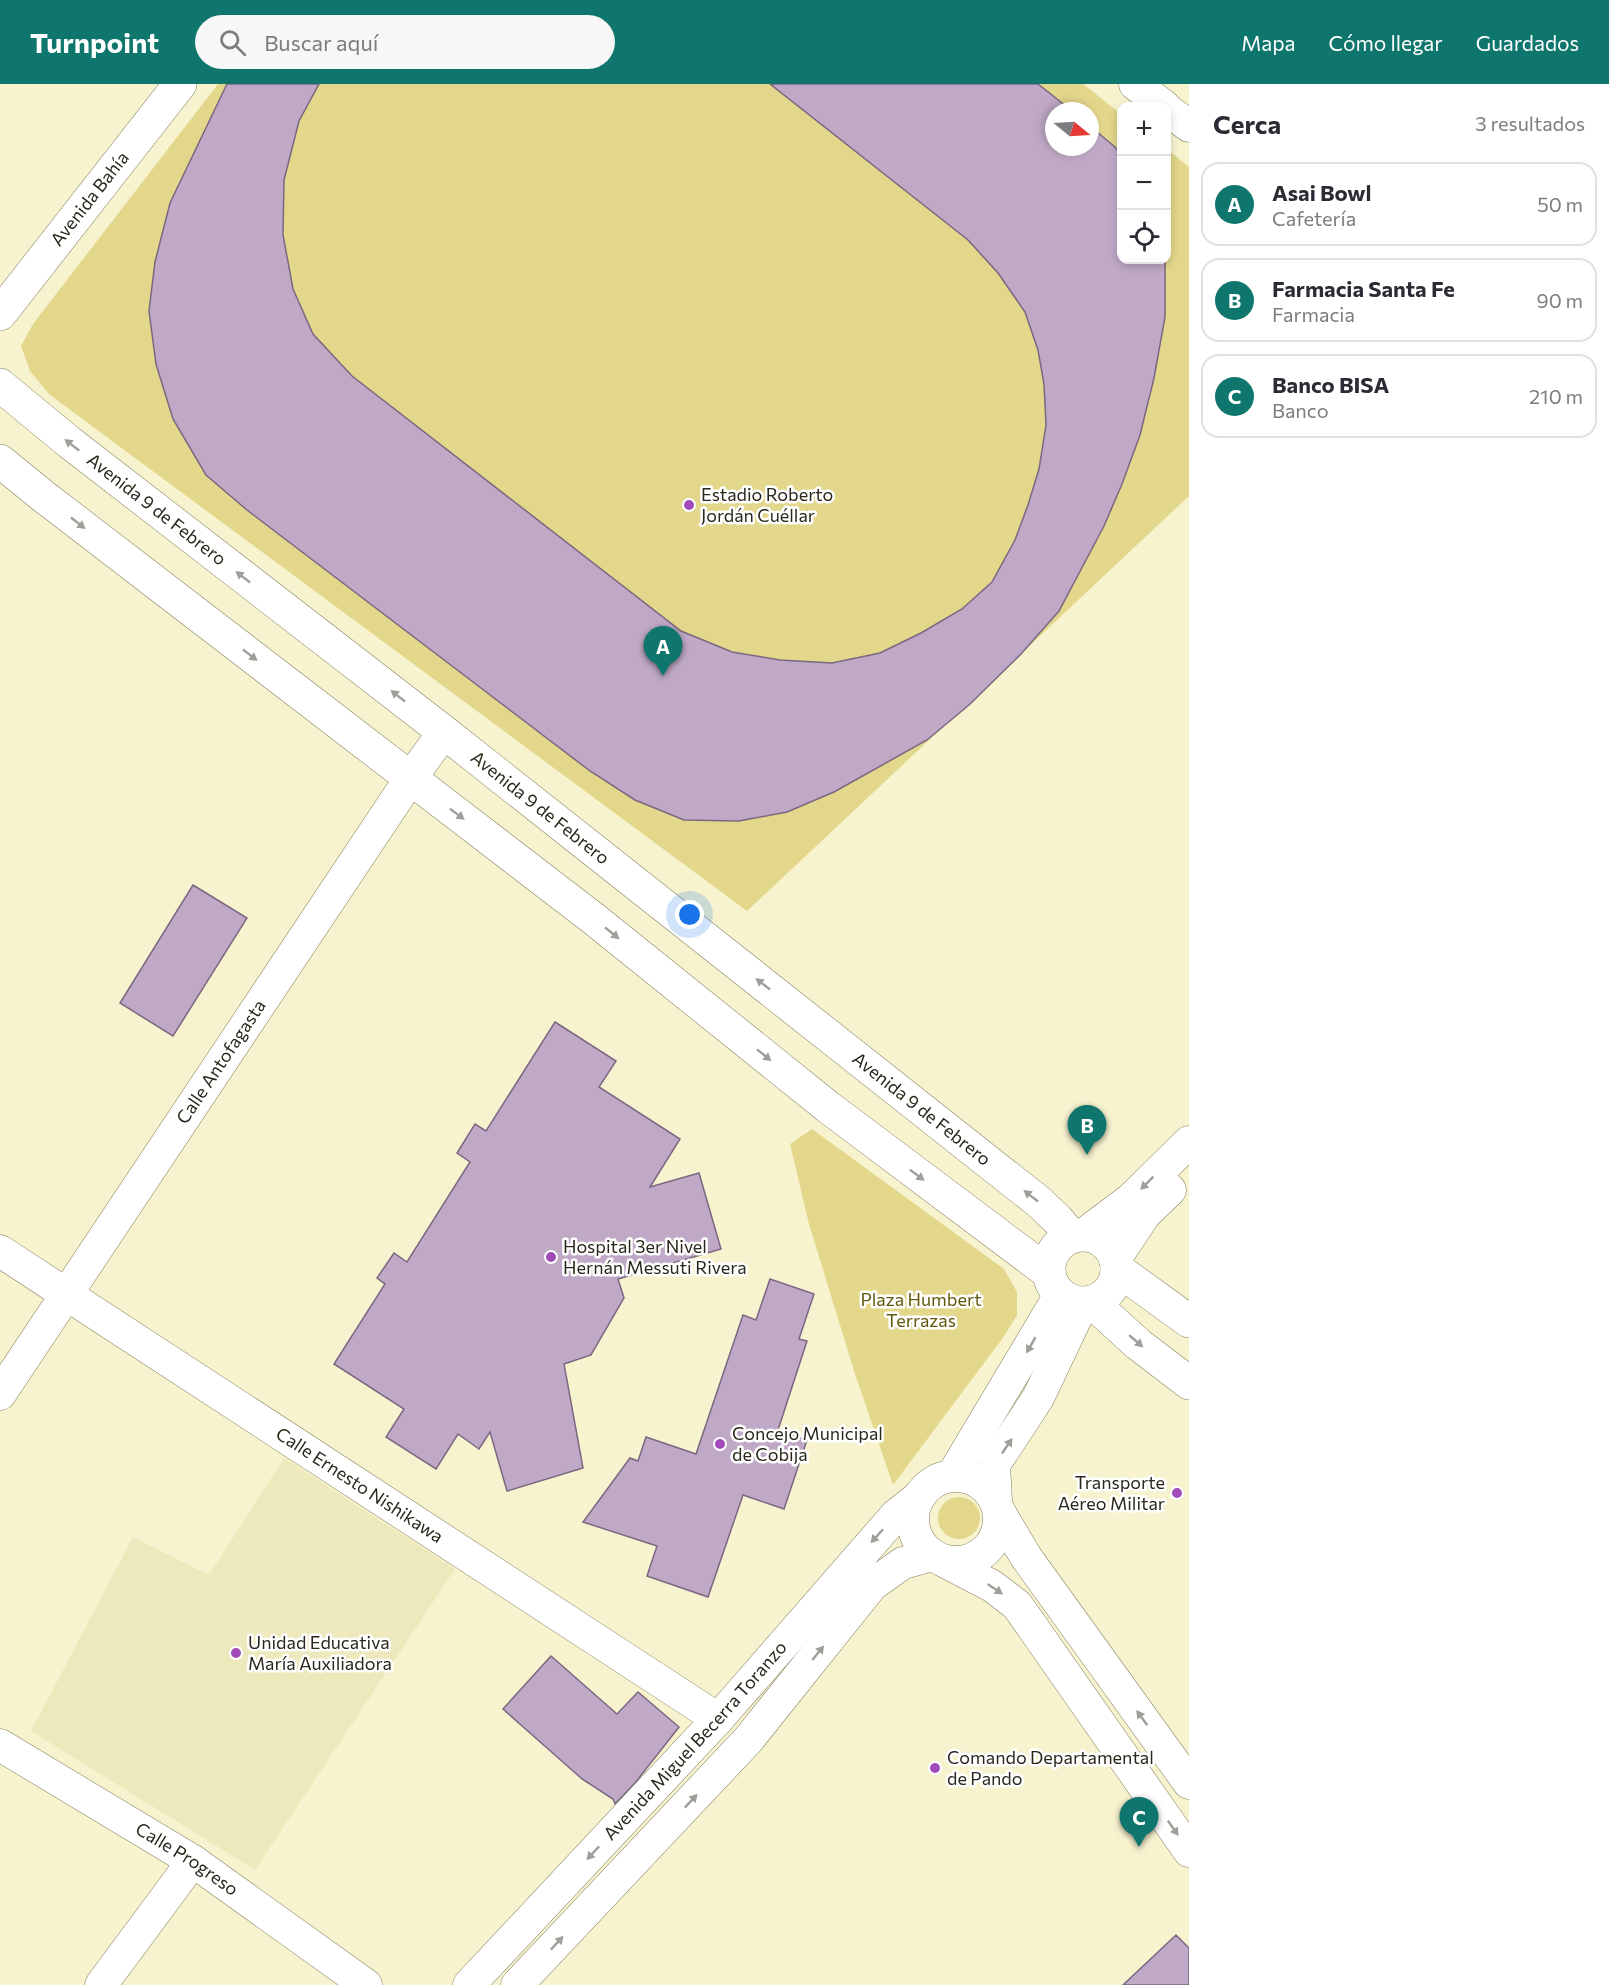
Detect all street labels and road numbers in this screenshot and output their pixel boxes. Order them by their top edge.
street label: Avenida Bahía [45,147,133,250]
street label: Avenida 9 de Febrero [83,448,231,570]
street label: Avenida 9 de Febrero [467,746,614,869]
street label: Calle Antofagasta [171,995,270,1128]
street label: Avenida 9 de Febrero [848,1047,996,1170]
street label: Calle Ernesto Nishikawa [272,1422,448,1547]
street label: Avenida Miguel Becerra Toranzo [598,1636,791,1844]
street label: Calle Progreso [132,1817,243,1900]

